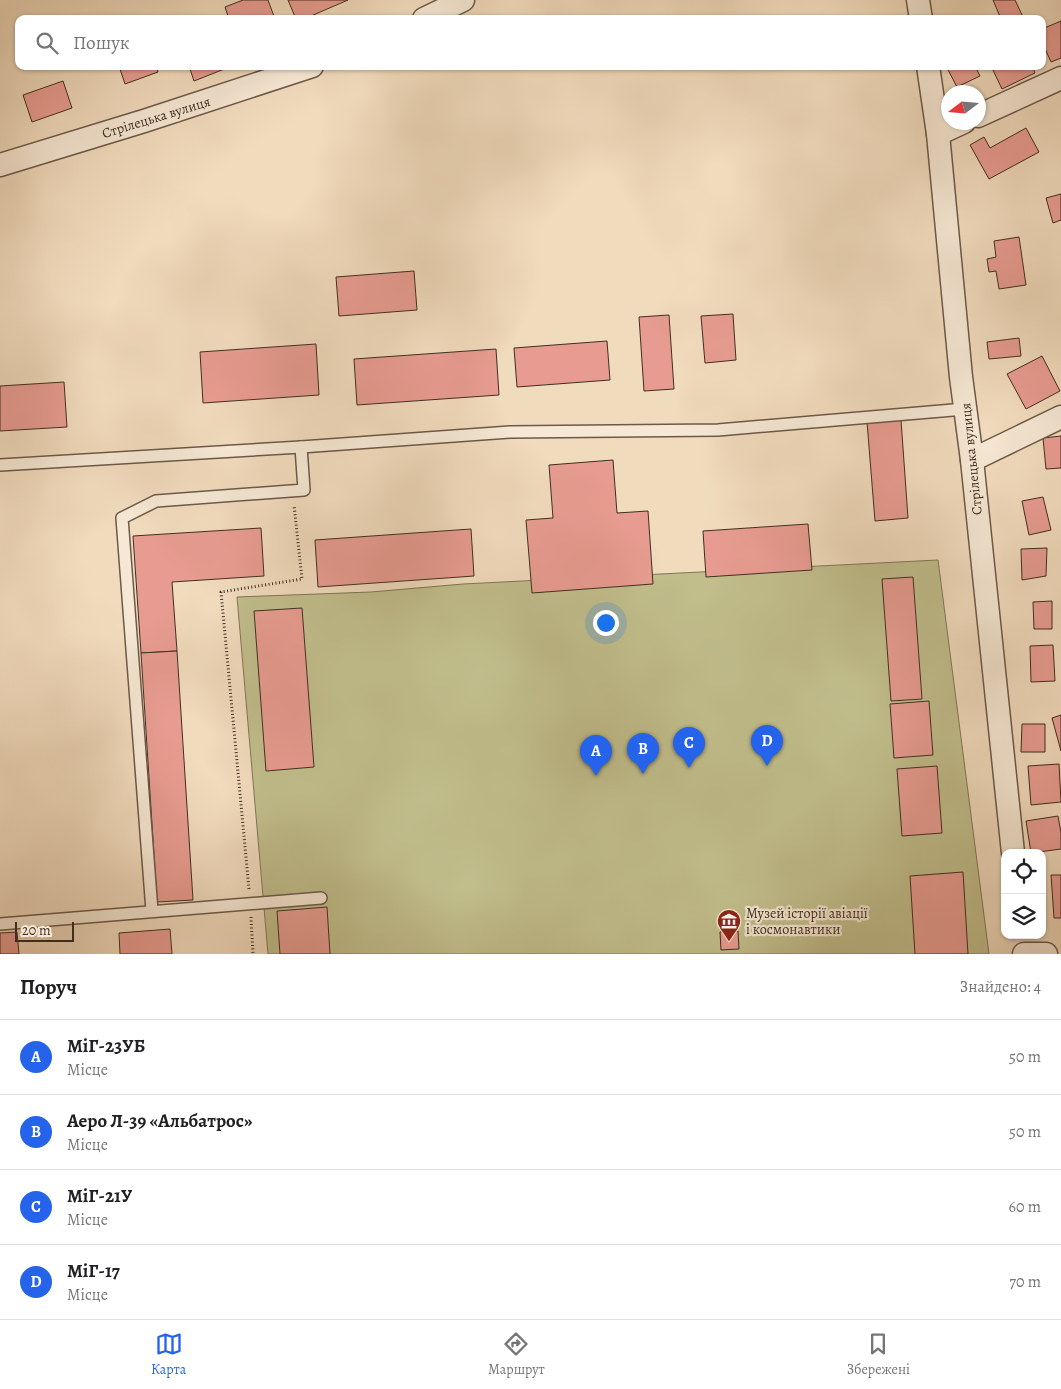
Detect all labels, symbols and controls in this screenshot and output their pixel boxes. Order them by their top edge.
search box [15,15,1046,70]
icon: search [33,29,61,57]
text: Пошук [73,30,130,56]
north arrow [941,85,986,130]
street label: Стрілецька вулиця [100,92,213,143]
street label: Стрілецька вулиця [956,402,987,516]
your location [593,610,619,636]
pin: D [751,725,783,766]
pin: C [673,727,705,768]
pin: B [627,733,659,774]
pin: A [580,735,612,776]
map controls [1001,849,1046,939]
button: locate [1001,849,1046,894]
button: layers [1001,894,1046,939]
place label: Музей історії авіації і космонавтики [746,904,868,939]
museum icon: Музей історії авіації і космонавтики [716,908,742,942]
scale bar [15,919,74,942]
text: 20 m [22,921,51,940]
text: Поруч [20,973,77,1001]
text: Знайдено: 4 [960,976,1041,998]
text: МіГ-23УБ [67,1033,145,1059]
text: A [31,1046,41,1068]
text: 50 m [1009,1046,1041,1068]
text: Місце [67,1059,108,1081]
text: Аеро Л-39 «Альбатрос» [67,1108,252,1134]
text: B [31,1121,41,1143]
text: 50 m [1009,1121,1041,1143]
text: Місце [67,1134,108,1156]
text: МіГ-21У [67,1183,132,1209]
text: C [31,1196,41,1218]
text: 60 m [1009,1196,1041,1218]
text: Місце [67,1209,108,1231]
text: МіГ-17 [67,1258,120,1284]
text: D [30,1271,42,1293]
text: 70 m [1009,1271,1041,1293]
text: Місце [67,1284,108,1306]
tab: Карта [151,1330,186,1379]
tab: Маршрут [488,1330,545,1379]
tab: Збережені [847,1330,910,1379]

